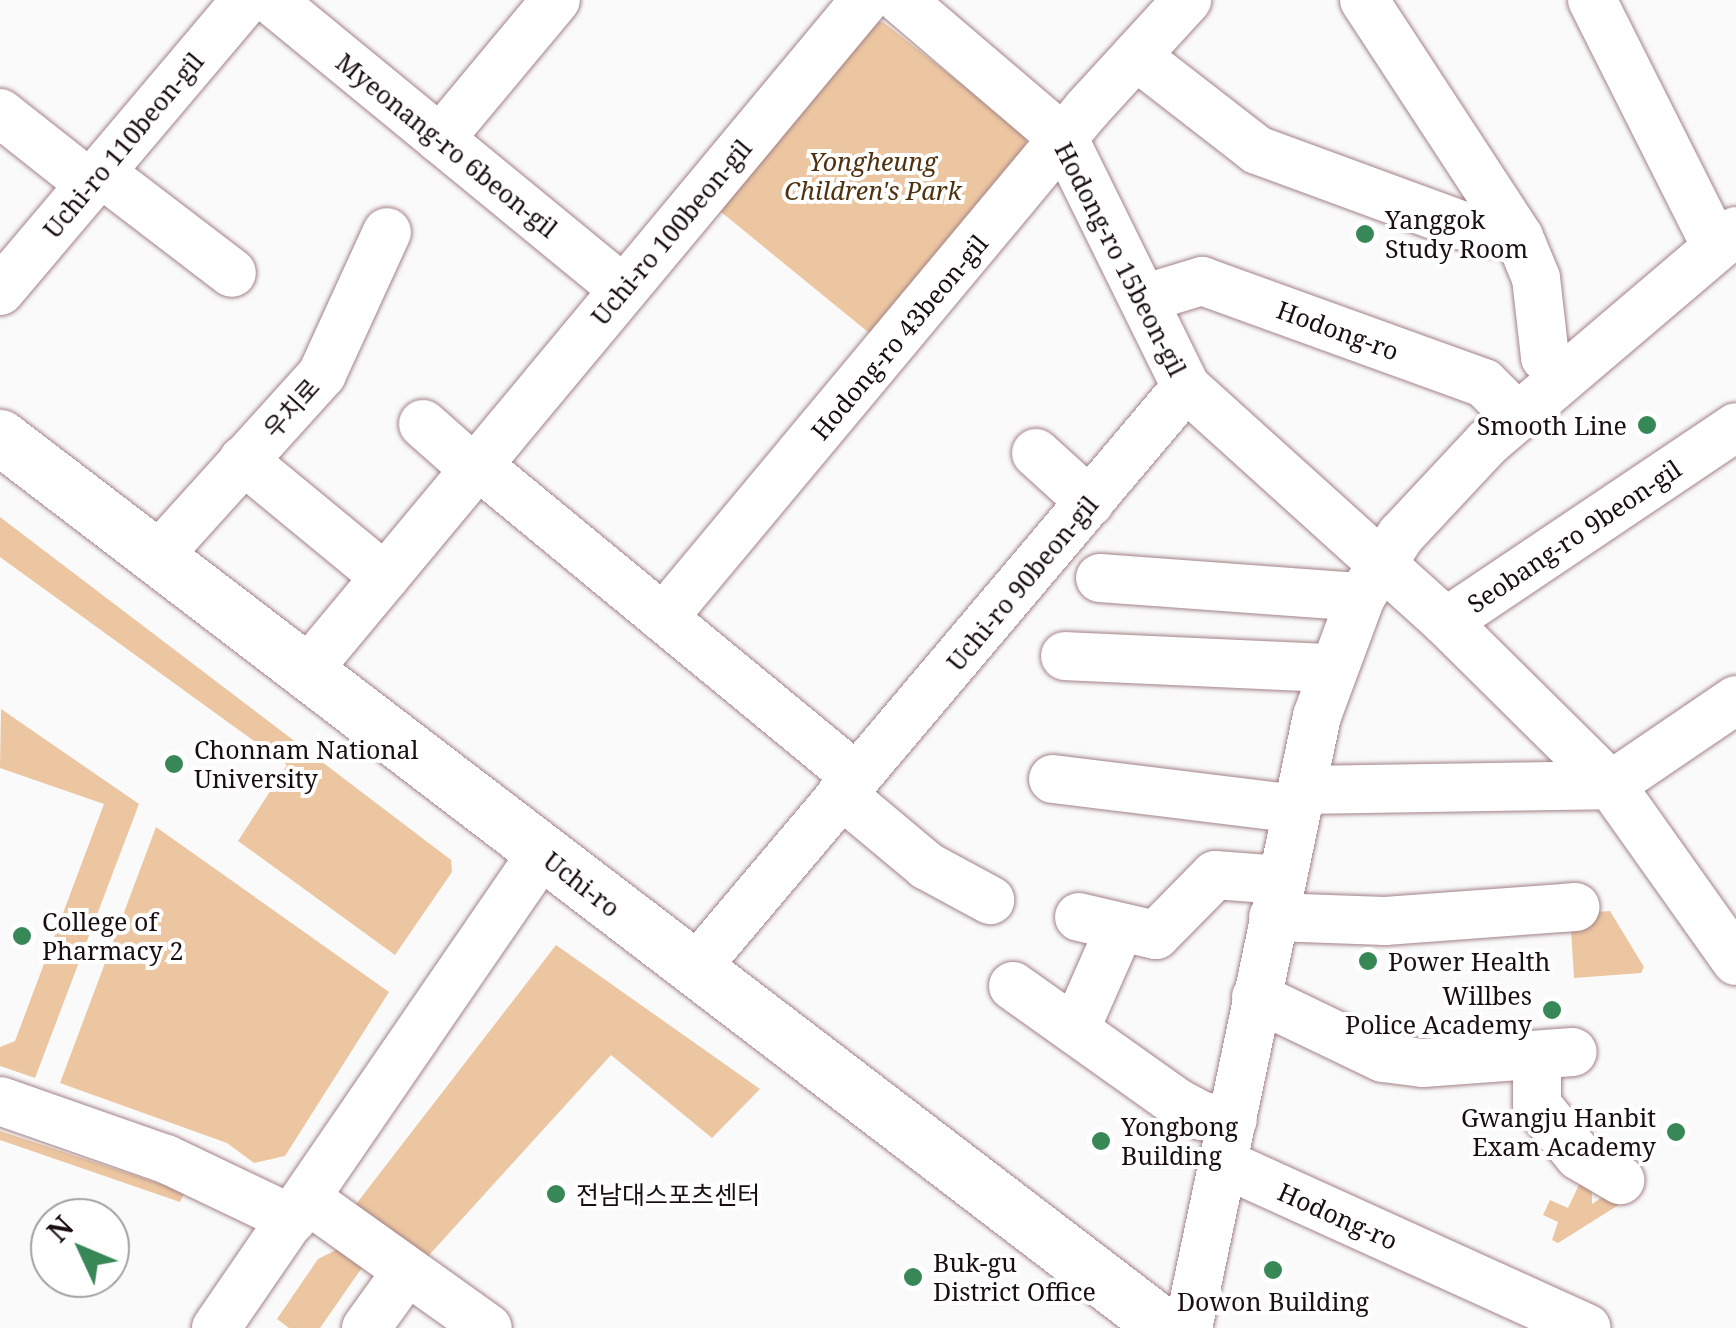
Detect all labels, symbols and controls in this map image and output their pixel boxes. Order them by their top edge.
street label: Uchi-ro 110beon-gil [37,46,209,244]
street label: Myeonang-ro 6beon-gil [330,47,564,243]
street label: Uchi-ro 100beon-gil [585,133,757,331]
street label: Hodong-ro 15beon-gil [1049,137,1193,381]
park label: Yongheung Children's Park [784,147,962,206]
place label: Yanggok Study Room [1385,205,1528,264]
marker: Yanggok Study Room [1354,223,1376,245]
street label: Hodong-ro 43beon-gil [805,228,993,446]
street label: Hodong-ro [1273,294,1403,366]
street label: 우치로 [257,372,325,444]
place label: Smooth Line [1477,410,1627,440]
marker: Smooth Line [1636,414,1658,436]
street label: Seobang-ro 9beon-gil [1462,453,1686,619]
street label: Uchi-ro 90beon-gil [940,490,1104,676]
place label: Chonnam National University [194,735,418,794]
marker: Chonnam National University [163,753,185,775]
street label: Uchi-ro [538,845,626,923]
place label: College of Pharmacy 2 [42,907,183,966]
marker: College of Pharmacy 2 [11,925,33,947]
place label: Power Health [1388,946,1550,976]
marker: Power Health [1357,950,1379,972]
place label: Willbes Police Academy [1345,981,1532,1040]
marker: Willbes Police Academy [1541,999,1563,1021]
place label: Gwangju Hanbit Exam Academy [1461,1103,1656,1162]
place label: Yongbong Building [1121,1112,1238,1171]
marker: Gwangju Hanbit Exam Academy [1665,1121,1687,1143]
marker: Yongbong Building [1090,1130,1112,1152]
street label: Hodong-ro [1274,1176,1402,1256]
place label: 전남대스포츠센터 [576,1179,760,1209]
marker: 전남대스포츠센터 [545,1183,567,1205]
north arrow [30,1198,130,1298]
text: N [39,1207,81,1250]
place label: Buk-gu District Office [933,1248,1096,1307]
marker: Dowon Building [1262,1259,1284,1281]
marker: Buk-gu District Office [902,1266,924,1288]
place label: Dowon Building [1177,1286,1369,1316]

